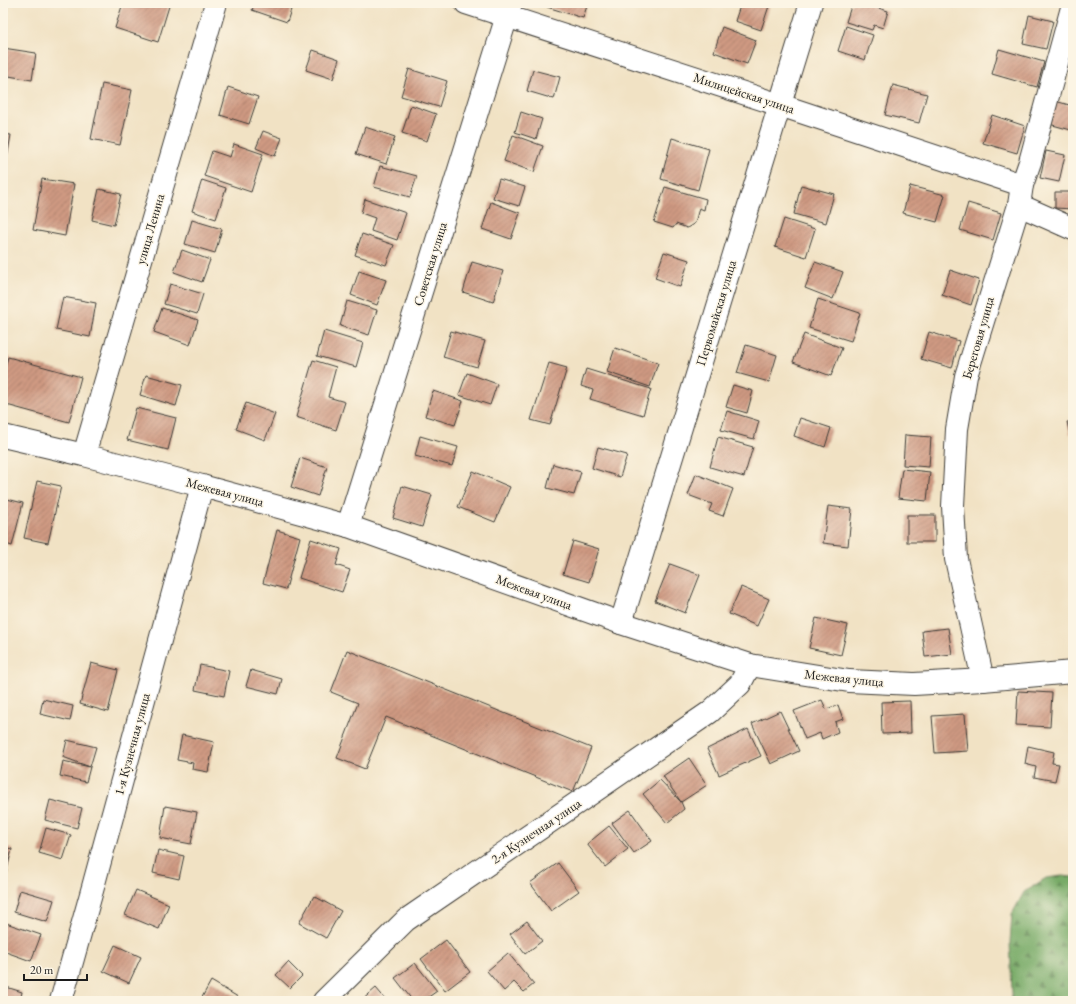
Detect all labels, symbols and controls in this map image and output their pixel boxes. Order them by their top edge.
street label: Милицейская улица [691,69,798,118]
street label: улица Ленина [132,191,168,266]
street label: Советская улица [409,219,451,308]
street label: Первомайская улица [692,257,740,368]
street label: Береговая улица [958,294,998,381]
street label: Межевая улица [184,473,266,511]
street label: Межевая улица [494,570,575,614]
street label: Межевая улица [803,665,885,691]
street label: 1-я Кузнечная улица [110,690,154,797]
street label: 2-я Кузнечная улица [488,794,585,867]
scale bar [24,956,87,982]
text: 20 m [30,962,54,978]

